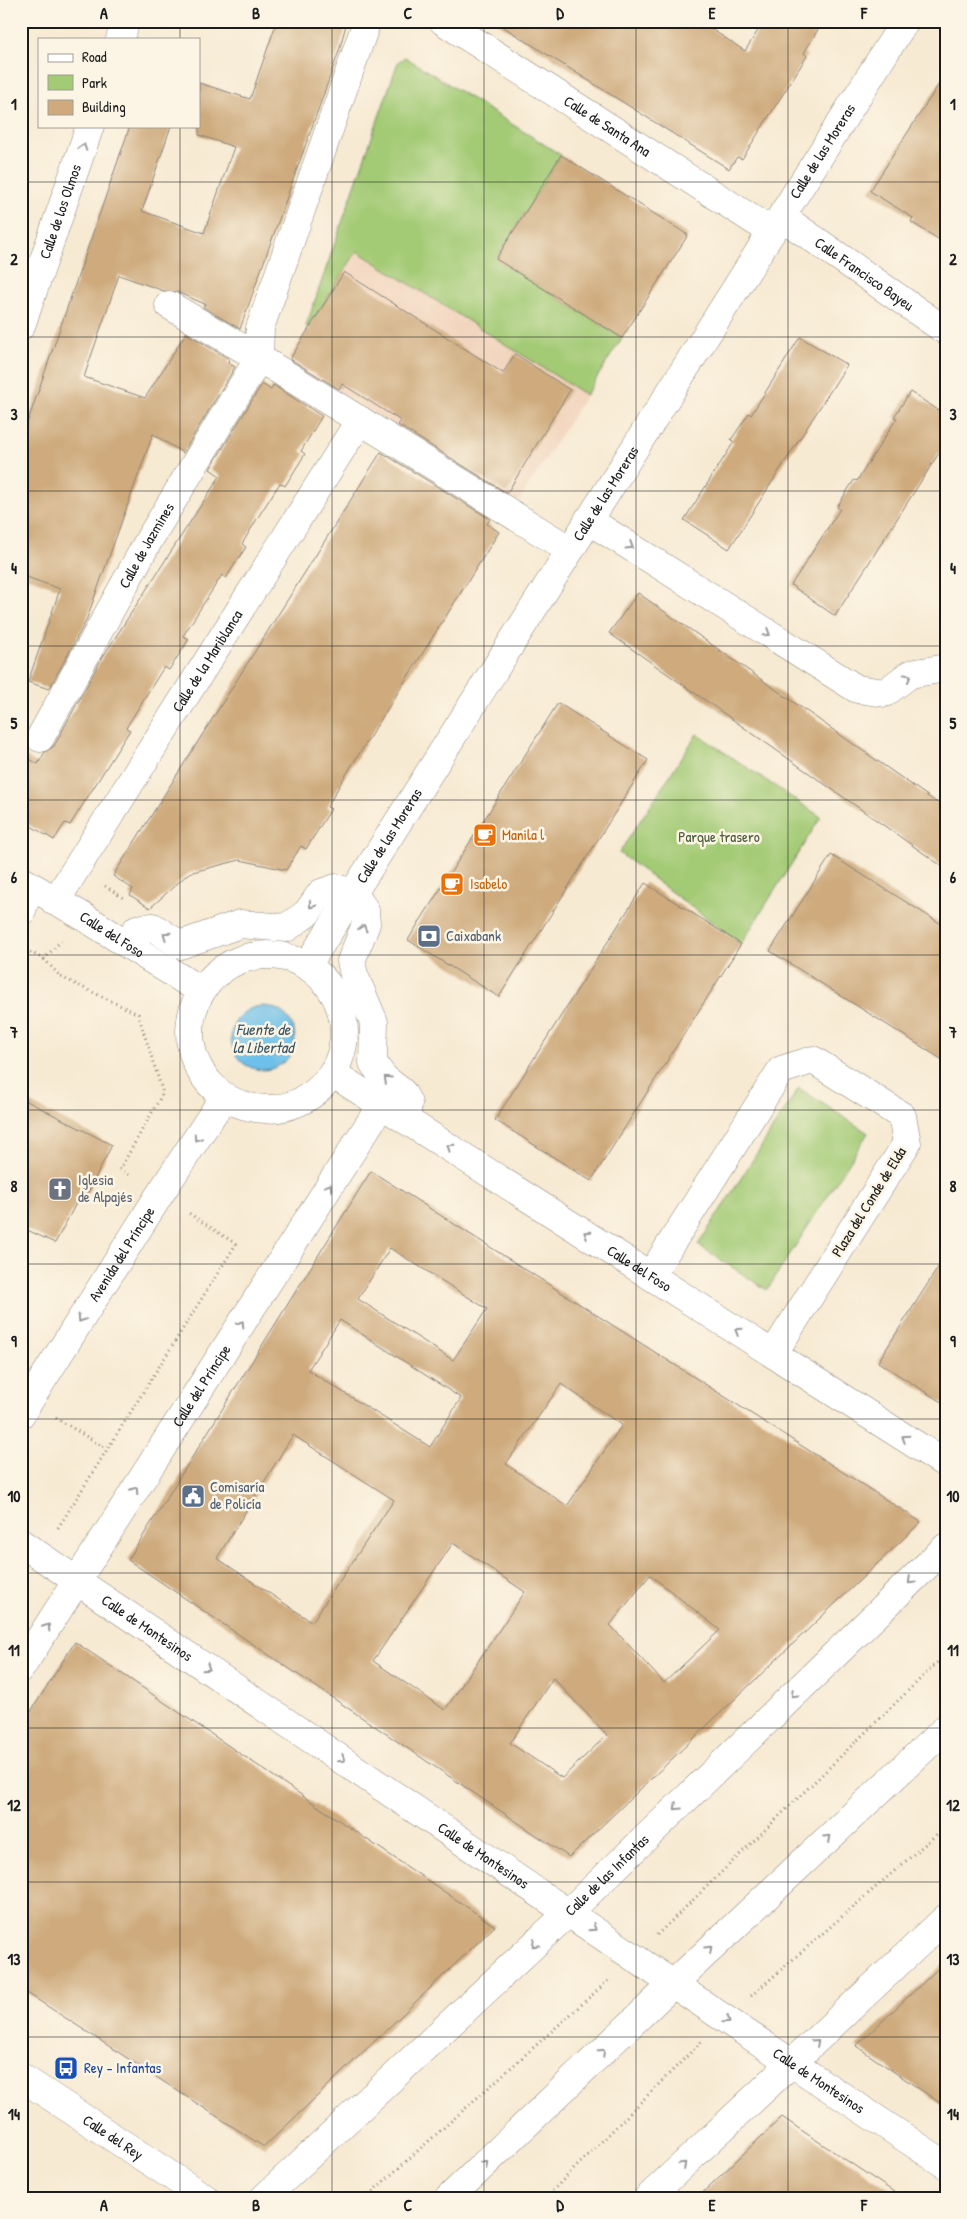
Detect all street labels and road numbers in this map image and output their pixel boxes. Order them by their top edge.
street label: Calle de Santa Ana [560,90,655,162]
street label: Calle de las Moreras [784,99,860,203]
street label: Calle de los Olmos [34,161,86,262]
street label: Calle Francisco Bayeu [811,232,918,315]
street label: Calle de las Moreras [568,442,644,545]
street label: Calle de Jazmines [113,498,179,592]
street label: Calle de la Mariblanca [167,606,247,716]
street label: Calle de las Moreras [351,784,427,887]
street label: Calle del Foso [76,906,148,963]
street label: Plaza del Conde de Elda [826,1143,911,1261]
street label: Avenida del Príncipe [84,1202,159,1306]
street label: Calle del Foso [603,1240,676,1297]
street label: Calle del Príncipe [167,1340,235,1431]
street label: Calle de Montesinos [97,1589,197,1666]
street label: Calle de Montesinos [434,1817,534,1894]
street label: Calle de las Infantas [560,1829,654,1921]
street label: Calle de Montesinos [769,2042,869,2119]
street label: Calle del Rey [79,2109,148,2165]

